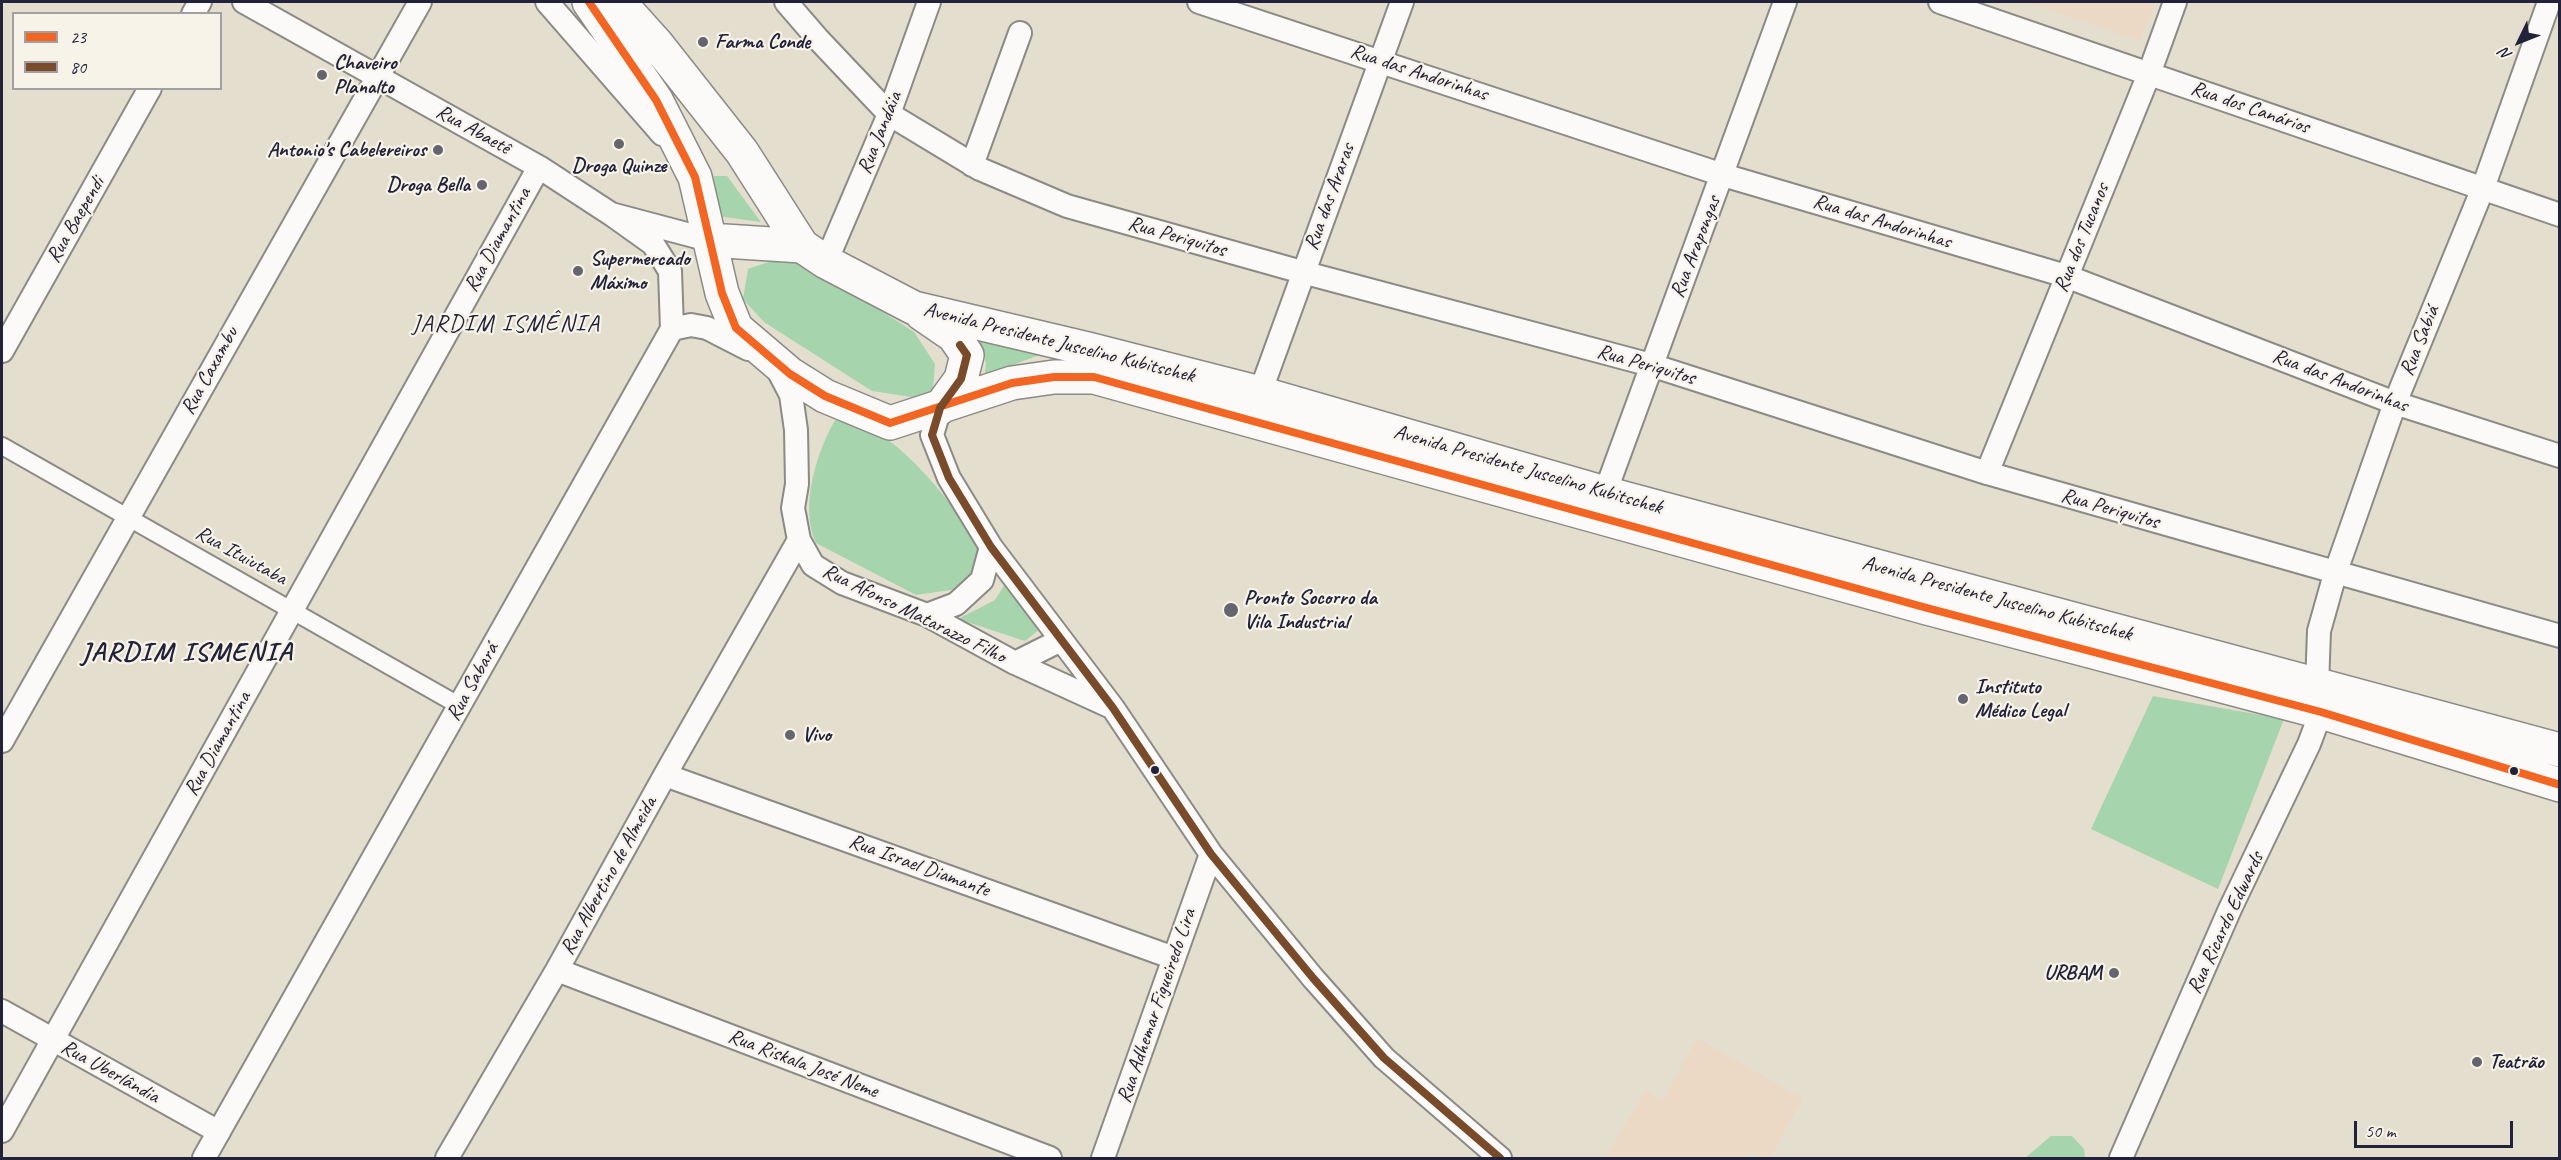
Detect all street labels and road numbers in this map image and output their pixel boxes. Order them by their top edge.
street label: Rua das Andorinhas [1347,39,1491,107]
street label: Rua dos Canários [2187,76,2313,140]
street label: Rua Jandáia [852,88,908,178]
street label: Rua Abaetê [431,99,515,161]
street label: Rua das Araras [1299,140,1361,254]
street label: Rua Baependi [41,172,111,268]
street label: Rua dos Tucanos [2049,180,2115,296]
street label: Rua Diamantina [459,183,537,297]
street label: Rua das Andorinhas [1810,189,1954,255]
street label: Rua Arapongas [1665,193,1727,301]
street label: Rua Periquitos [1125,211,1229,263]
street label: Avenida Presidente Juscelino Kubitschek [921,297,1197,389]
street label: Rua Sabiá [2395,302,2445,380]
street label: Rua Caxambu [176,323,244,419]
street label: Rua Periquitos [1594,339,1698,391]
street label: Rua das Andorinhas [2269,344,2411,418]
street label: Avenida Presidente Juscelino Kubitschek [1391,420,1665,520]
street label: Rua Periquitos [2058,483,2162,535]
street label: Rua Ituiutaba [191,521,291,591]
street label: Avenida Presidente Juscelino Kubitschek [1859,551,2135,647]
street label: Rua Afonso Matarazzo Filho [818,559,1010,669]
street label: Rua Sabará [441,639,505,725]
street label: Rua Diamantina [179,687,257,801]
street label: Rua Albertino de Almeida [555,792,663,960]
street label: Rua Israel Diamante [845,829,993,903]
street label: Rua Ricardo Edwards [2182,848,2270,998]
street label: Rua Adhemar Figueiredo Lira [1112,906,1202,1106]
street label: Rua Riskala José Neme [724,1024,882,1104]
street label: Rua Uberlândia [56,1035,164,1109]

